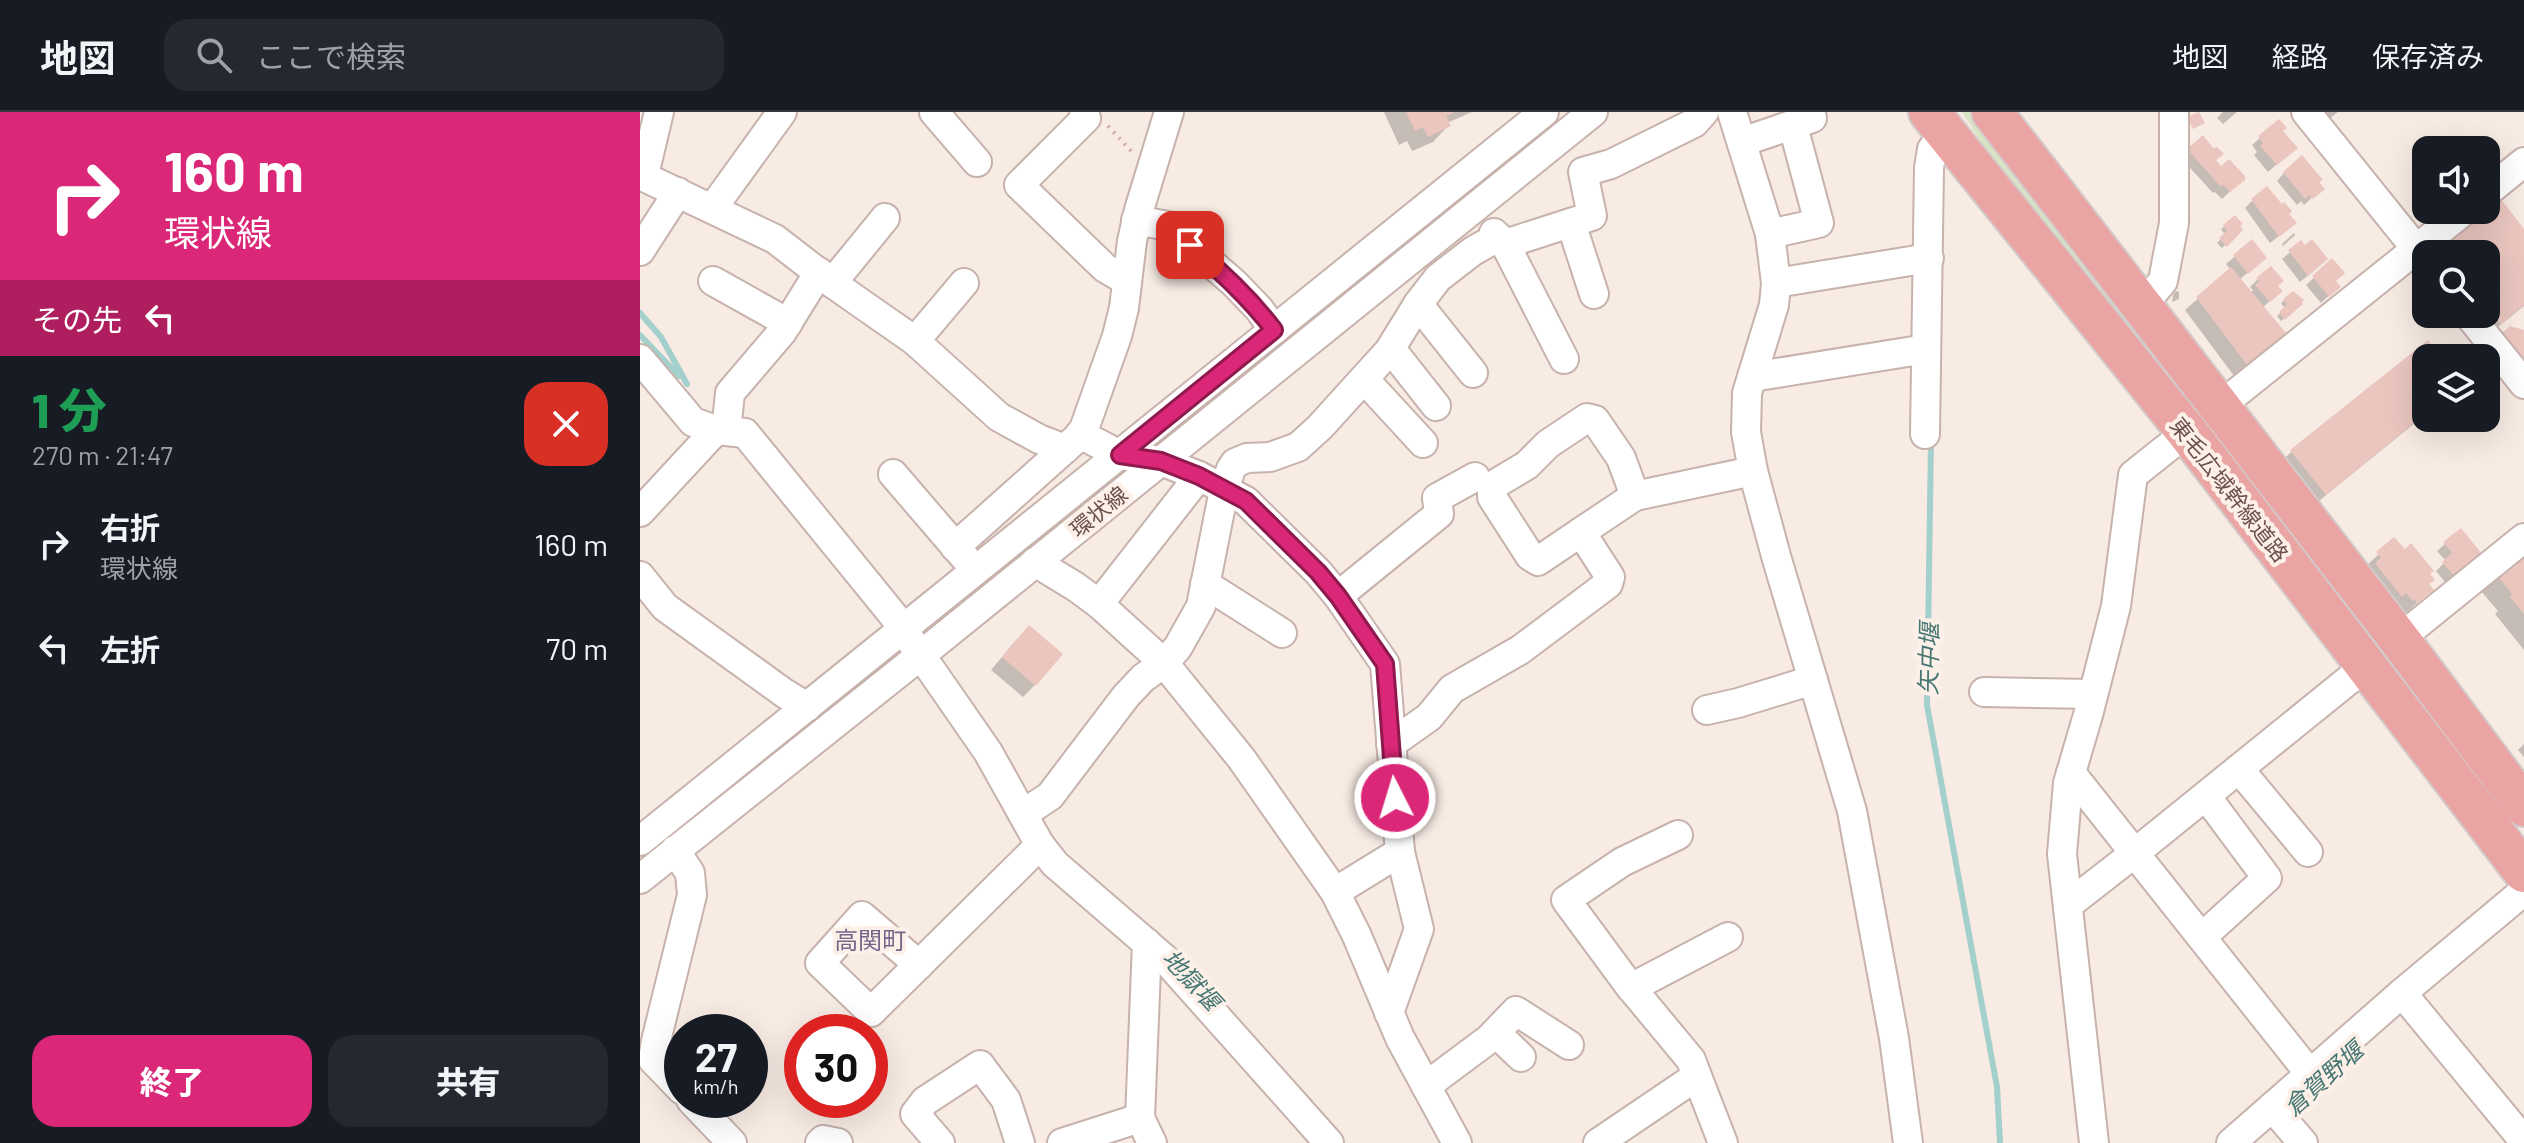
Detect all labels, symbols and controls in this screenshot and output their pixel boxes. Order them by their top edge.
search box [164,19,724,91]
icon: search [192,33,236,77]
text: 地図 [40,34,116,80]
text: ここで検索 [256,38,406,74]
text: 地図 [2172,39,2228,73]
text: 経路 [2272,39,2328,73]
text: 保存済み [2372,39,2484,73]
text: 160 m [164,136,304,203]
map controls [2412,136,2500,432]
button: sound [2412,136,2500,224]
icon: right [32,144,136,248]
text: 環状線 [164,210,272,253]
pin [1156,211,1224,279]
icon: arrive [1168,223,1212,267]
button: search [2412,240,2500,328]
icon: left [138,296,182,340]
text: その先 [32,301,122,337]
button: layers [2412,344,2500,432]
text: 1 分 [32,380,107,438]
button: close [524,382,608,466]
street label: 東毛広域幹線道路 [2166,412,2294,566]
text: 270 m · 21:47 [32,439,173,470]
street label: 環状線 [1064,480,1132,542]
text: 右折 [100,509,160,545]
icon: right [32,522,76,566]
text: 160 m [534,526,608,562]
text: 環状線 [100,552,178,583]
water label: 矢中堰 [1913,619,1943,695]
icon: left [32,626,76,670]
text: 70 m [546,630,608,666]
text: 左折 [100,631,160,667]
position arrow [1353,756,1437,840]
district label: 高関町 [834,925,906,954]
water label: 地獄堰 [1157,943,1230,1018]
speed limit sign: 30 [784,1014,888,1118]
text: 27 [695,1032,737,1080]
water label: 倉賀野堰 [2278,1032,2371,1121]
button: 終了 [32,1035,312,1127]
button: 共有 [328,1035,608,1127]
text: km/h [693,1074,739,1098]

